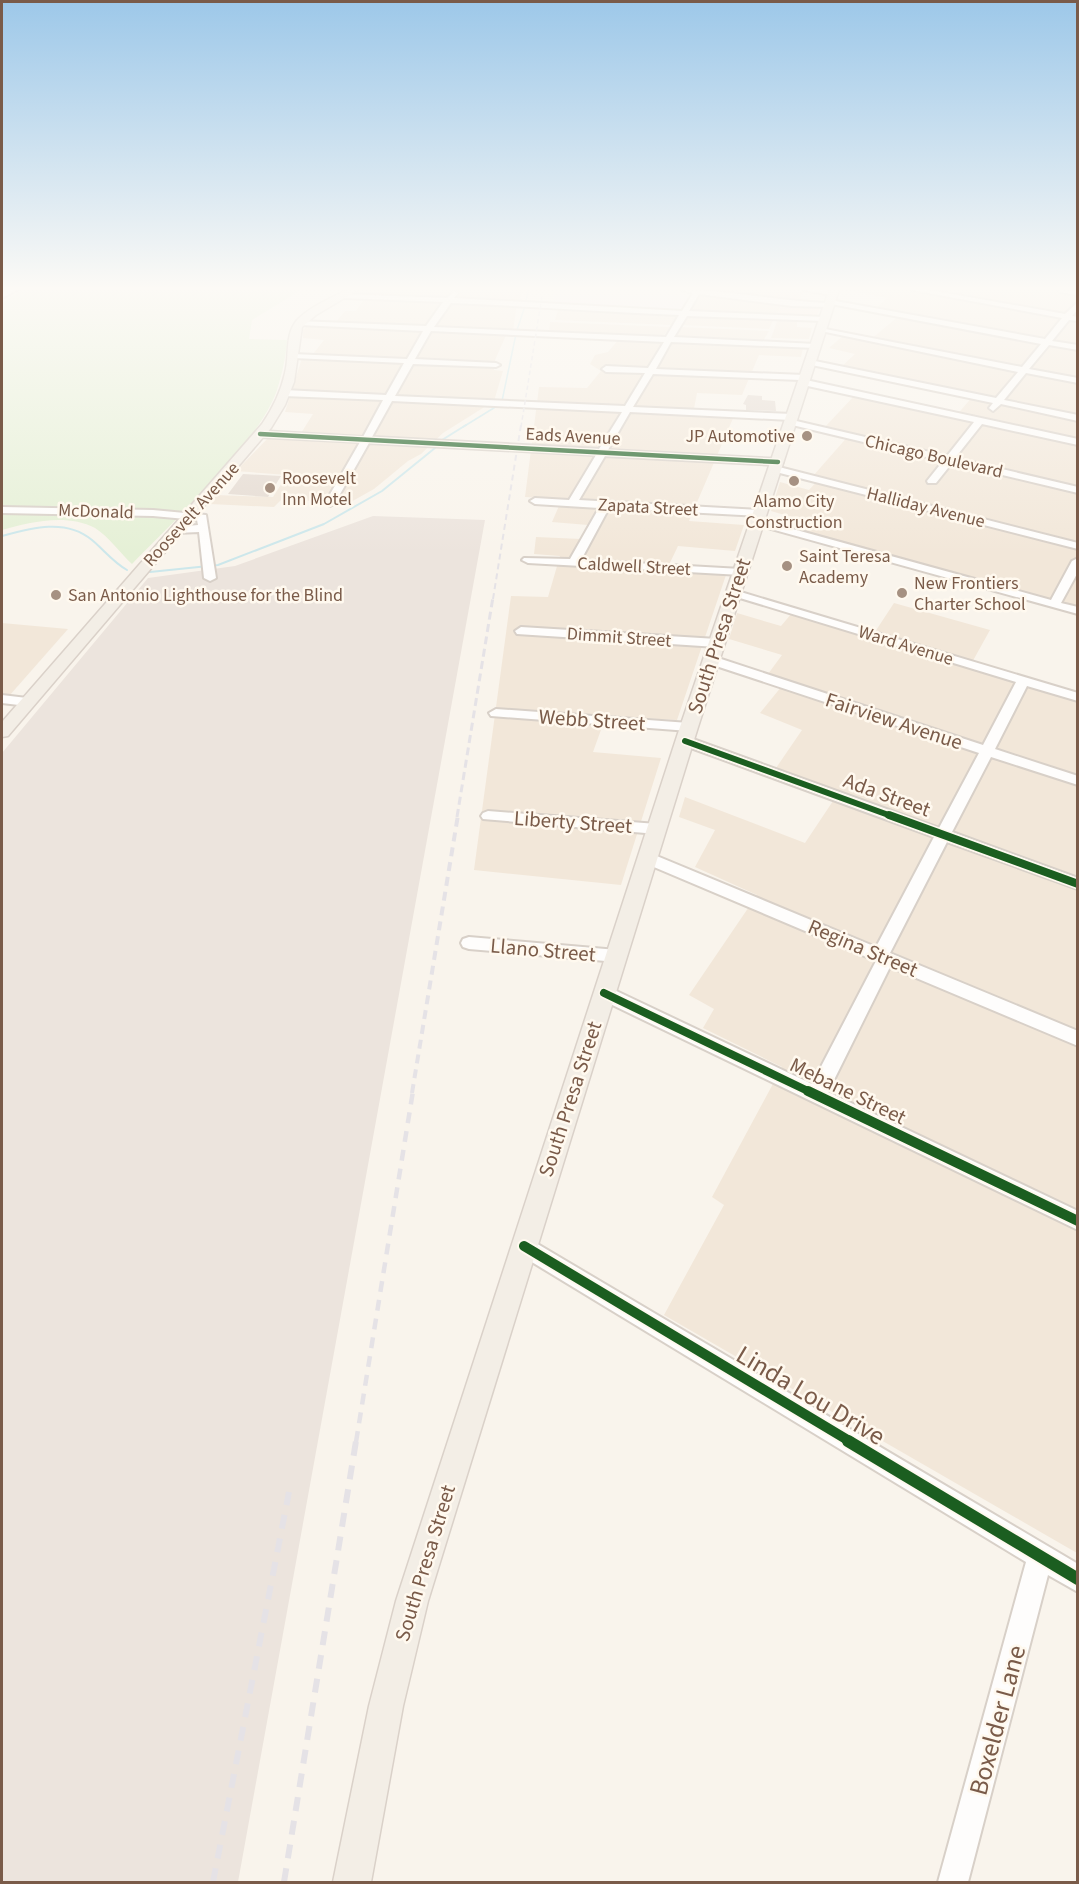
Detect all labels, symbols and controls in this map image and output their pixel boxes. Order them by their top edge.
street label: Eads Avenue [525,422,621,451]
place label: JP Automotive [685,424,795,449]
street label: Chicago Boulevard [863,428,1005,484]
marker: JP Automotive [800,429,814,443]
street label: Roosevelt Avenue [138,456,245,572]
place label: Roosevelt Inn Motel [282,466,356,512]
marker: Alamo City Construction [787,474,801,488]
marker: Roosevelt Inn Motel [263,481,277,495]
street label: Halliday Avenue [864,481,988,534]
place label: Alamo City Construction [745,489,843,535]
street label: Zapata Street [597,492,699,523]
street label: McDonald [58,498,134,525]
place label: Saint Teresa Academy [799,544,891,590]
street label: Caldwell Street [577,551,691,582]
street label: South Presa Street [680,554,758,718]
marker: Saint Teresa Academy [780,559,794,573]
place label: New Frontiers Charter School [914,571,1026,617]
place label: San Antonio Lighthouse for the Blind [68,583,343,608]
marker: New Frontiers Charter School [895,586,909,600]
marker: San Antonio Lighthouse for the Blind [49,588,63,602]
street label: Ward Avenue [855,619,956,672]
street label: Dimmit Street [566,621,672,654]
street label: Fairview Avenue [821,685,967,757]
street label: Webb Street [538,701,646,739]
street label: Ada Street [839,765,935,825]
street label: Liberty Street [513,803,633,841]
street label: Regina Street [803,911,923,985]
street label: Llano Street [489,930,597,970]
street label: South Presa Street [531,1017,609,1181]
street label: Mebane Street [785,1050,911,1132]
street label: Linda Lou Drive [729,1336,892,1455]
street label: South Presa Street [387,1481,463,1645]
street label: Boxelder Lane [960,1641,1035,1799]

